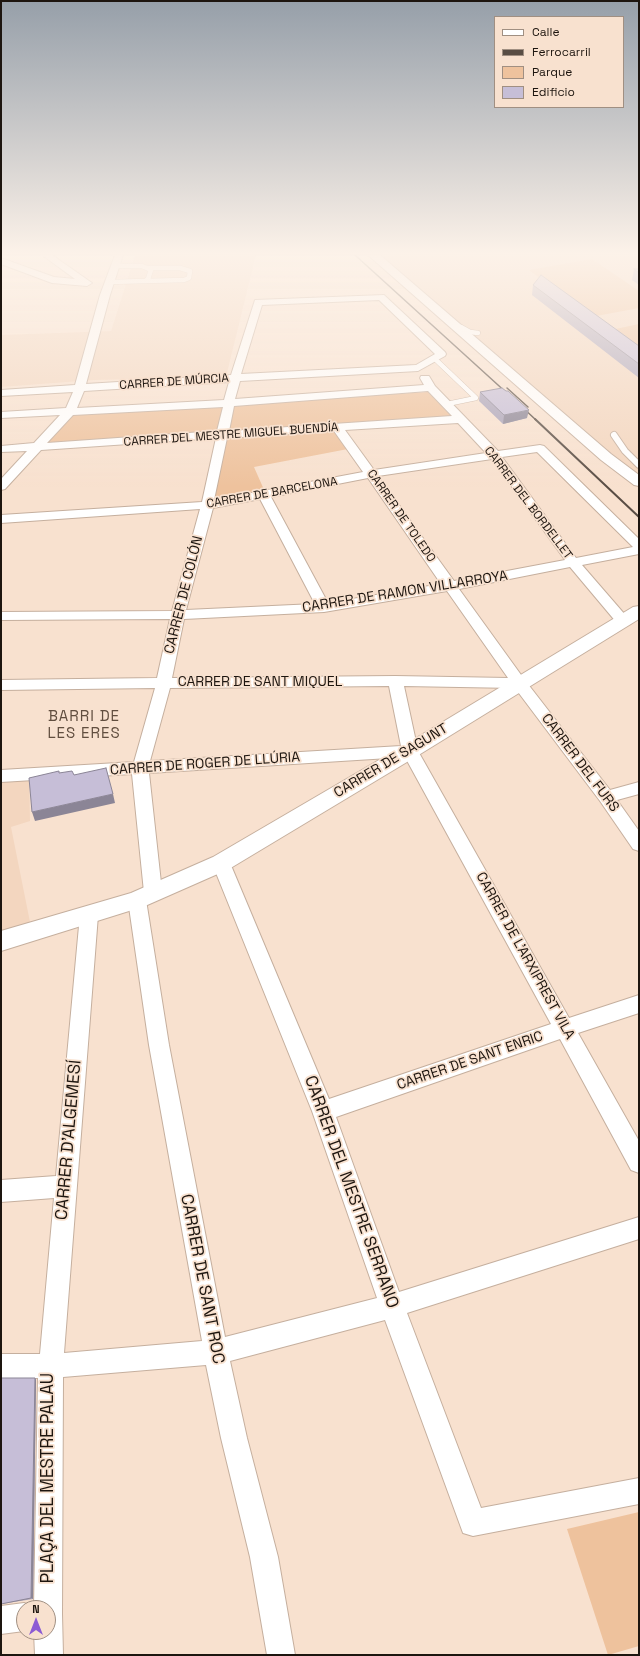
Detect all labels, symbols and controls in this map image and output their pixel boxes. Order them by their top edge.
legend [494,16,624,108]
text: Calle [532,24,560,40]
text: Ferrocarril [532,44,591,60]
text: Parque [532,64,572,80]
text: Edificio [532,84,575,100]
street label: CARRER DE MÚRCIA [119,371,229,393]
street label: CARRER DEL MESTRE MIGUEL BUENDÍA [123,420,339,450]
street label: CARRER DEL BORDELLET [481,444,575,562]
street label: CARRER DE TOLEDO [364,467,438,565]
street label: CARRER DE BARCELONA [205,474,339,512]
street label: CARRER DE COLÓN [161,534,207,656]
street label: CARRER DE RAMON VILLARROYA [301,567,509,617]
street label: CARRER DE SANT MIQUEL [178,674,342,690]
district label: BARRI DE LES ERES [47,708,121,743]
street label: CARRER DEL FURS [538,711,622,815]
street label: CARRER DE SAGUNT [331,720,451,802]
street label: CARRER DE ROGER DE LLÚRIA [109,749,301,779]
street label: CARRER DE L'ARXIPREST VILA [472,869,578,1043]
street label: CARRER DE SANT ENRIC [395,1028,545,1094]
street label: CARRER D'ALGEMESÍ [52,1059,86,1221]
street label: CARRER DEL MESTRE SERRANO [299,1073,403,1311]
street label: CARRER DE SANT ROC [176,1192,228,1366]
street label: PLAÇA DEL MESTRE PALAU [38,1373,58,1583]
north arrow [16,1600,56,1640]
text: N [32,1602,40,1616]

